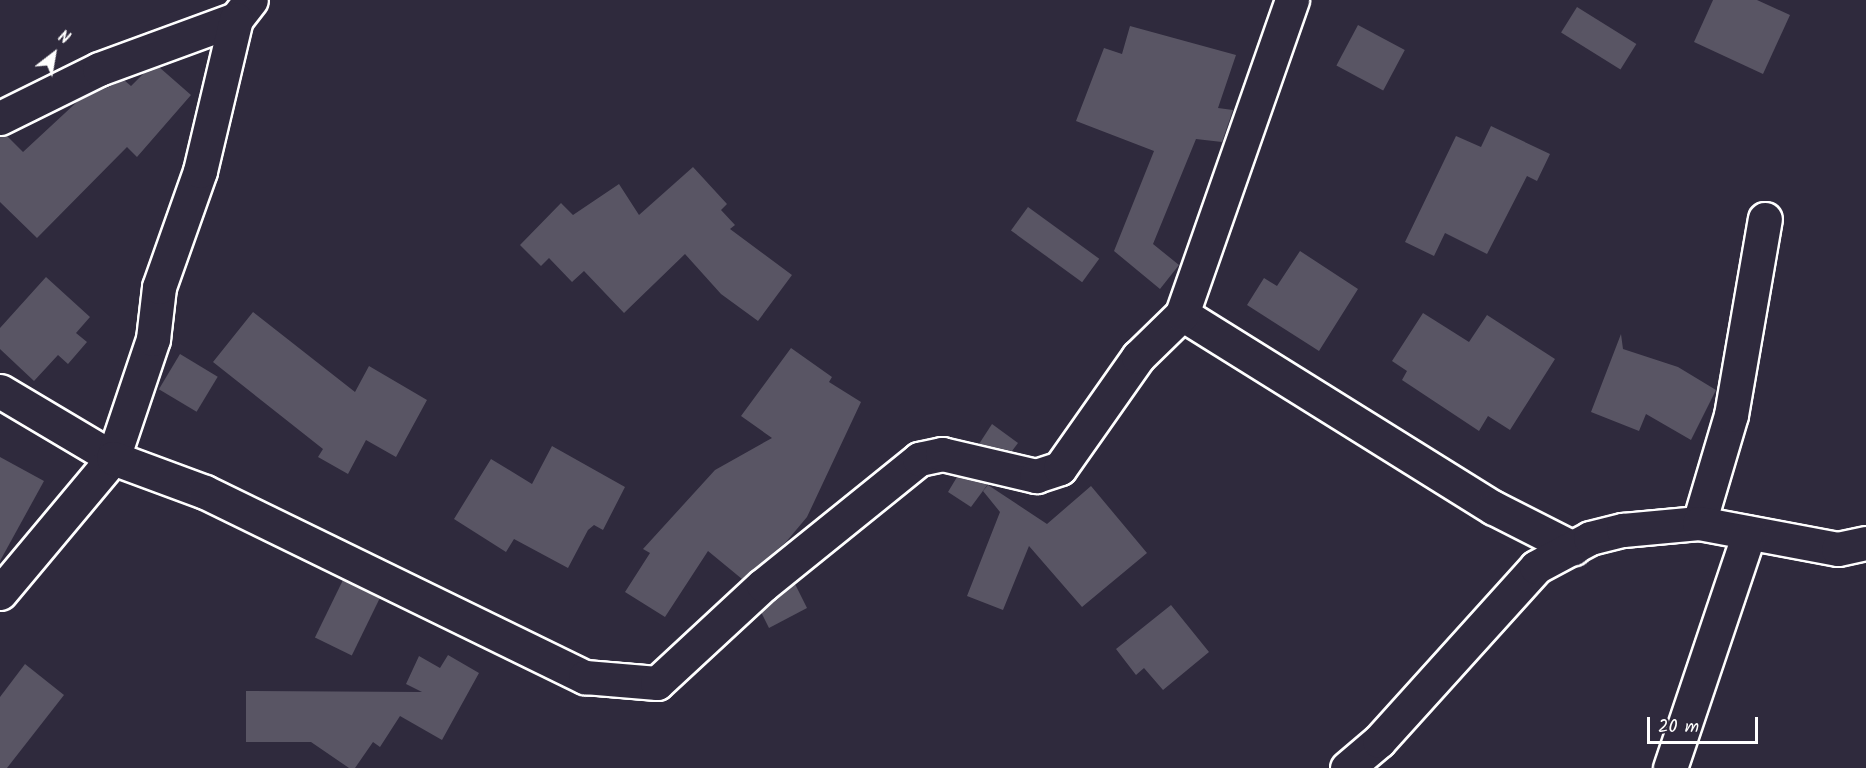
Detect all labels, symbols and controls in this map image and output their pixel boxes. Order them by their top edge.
north arrow [24,24,84,84]
text: N [53,25,74,51]
scale bar [1650,705,1761,743]
text: 20 m [1658,713,1699,742]

